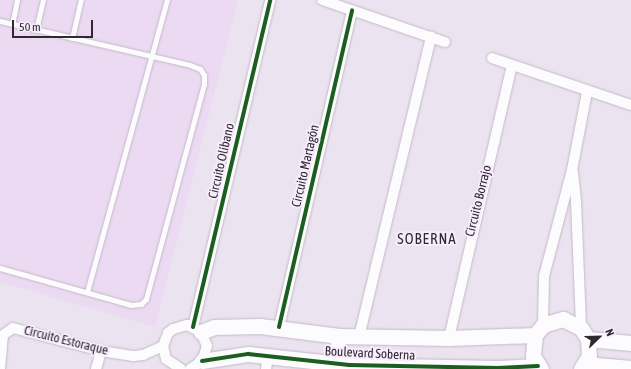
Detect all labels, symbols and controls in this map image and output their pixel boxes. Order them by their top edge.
scale bar [14,12,95,38]
text: 50 m [19,20,41,34]
street label: Circuito Olíbano [206,122,238,200]
street label: Circuito Martagón [289,123,323,209]
street label: Circuito Borrajo [463,164,495,238]
district label: SOBERNA [397,230,457,248]
north arrow [579,317,619,357]
street label: Circuito Estoraque [22,323,110,359]
text: N [603,327,617,338]
street label: Boulevard Soberna [324,344,416,364]

